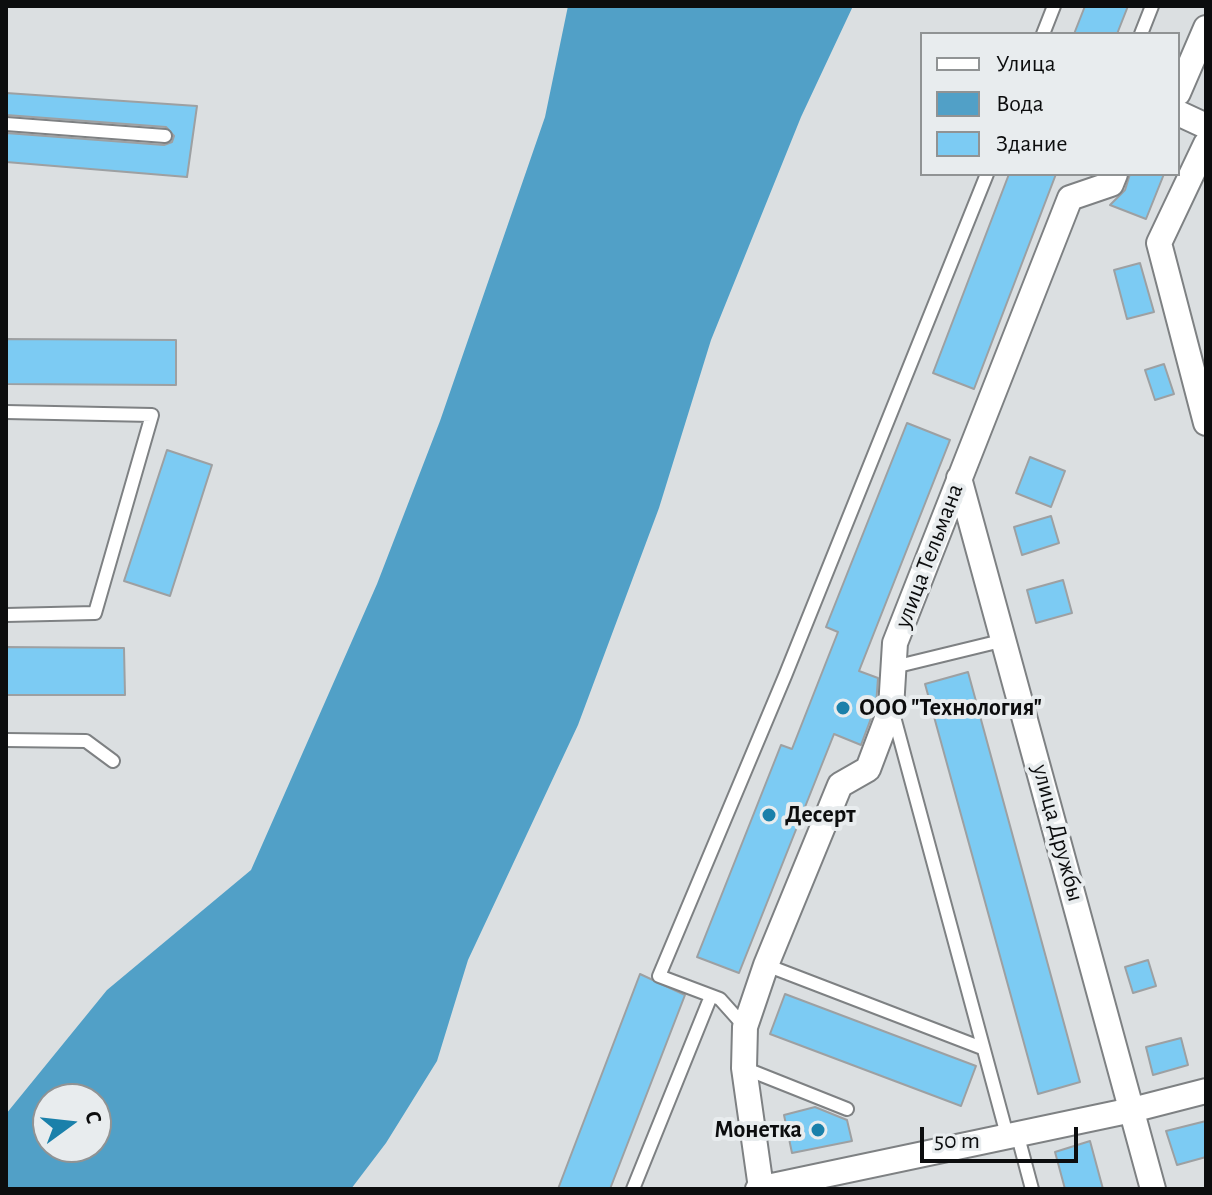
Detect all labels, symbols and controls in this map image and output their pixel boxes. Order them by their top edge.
legend [920,32,1180,176]
text: Улица [996,52,1056,76]
text: Вода [996,92,1044,116]
text: Здание [996,132,1067,156]
street label: улица Тельмана [888,480,970,632]
place label: ООО "Технология" [859,694,1042,722]
marker: ООО "Технология" [834,699,852,717]
street label: улица Дружбы [1026,761,1090,905]
place label: Десерт [785,801,856,829]
marker: Десерт [760,806,778,824]
north arrow [32,1083,112,1163]
text: С [81,1109,105,1126]
scale bar [924,1111,1082,1161]
place label: Монетка [714,1116,802,1144]
marker: Монетка [809,1121,827,1139]
text: 50 m [934,1129,980,1153]

